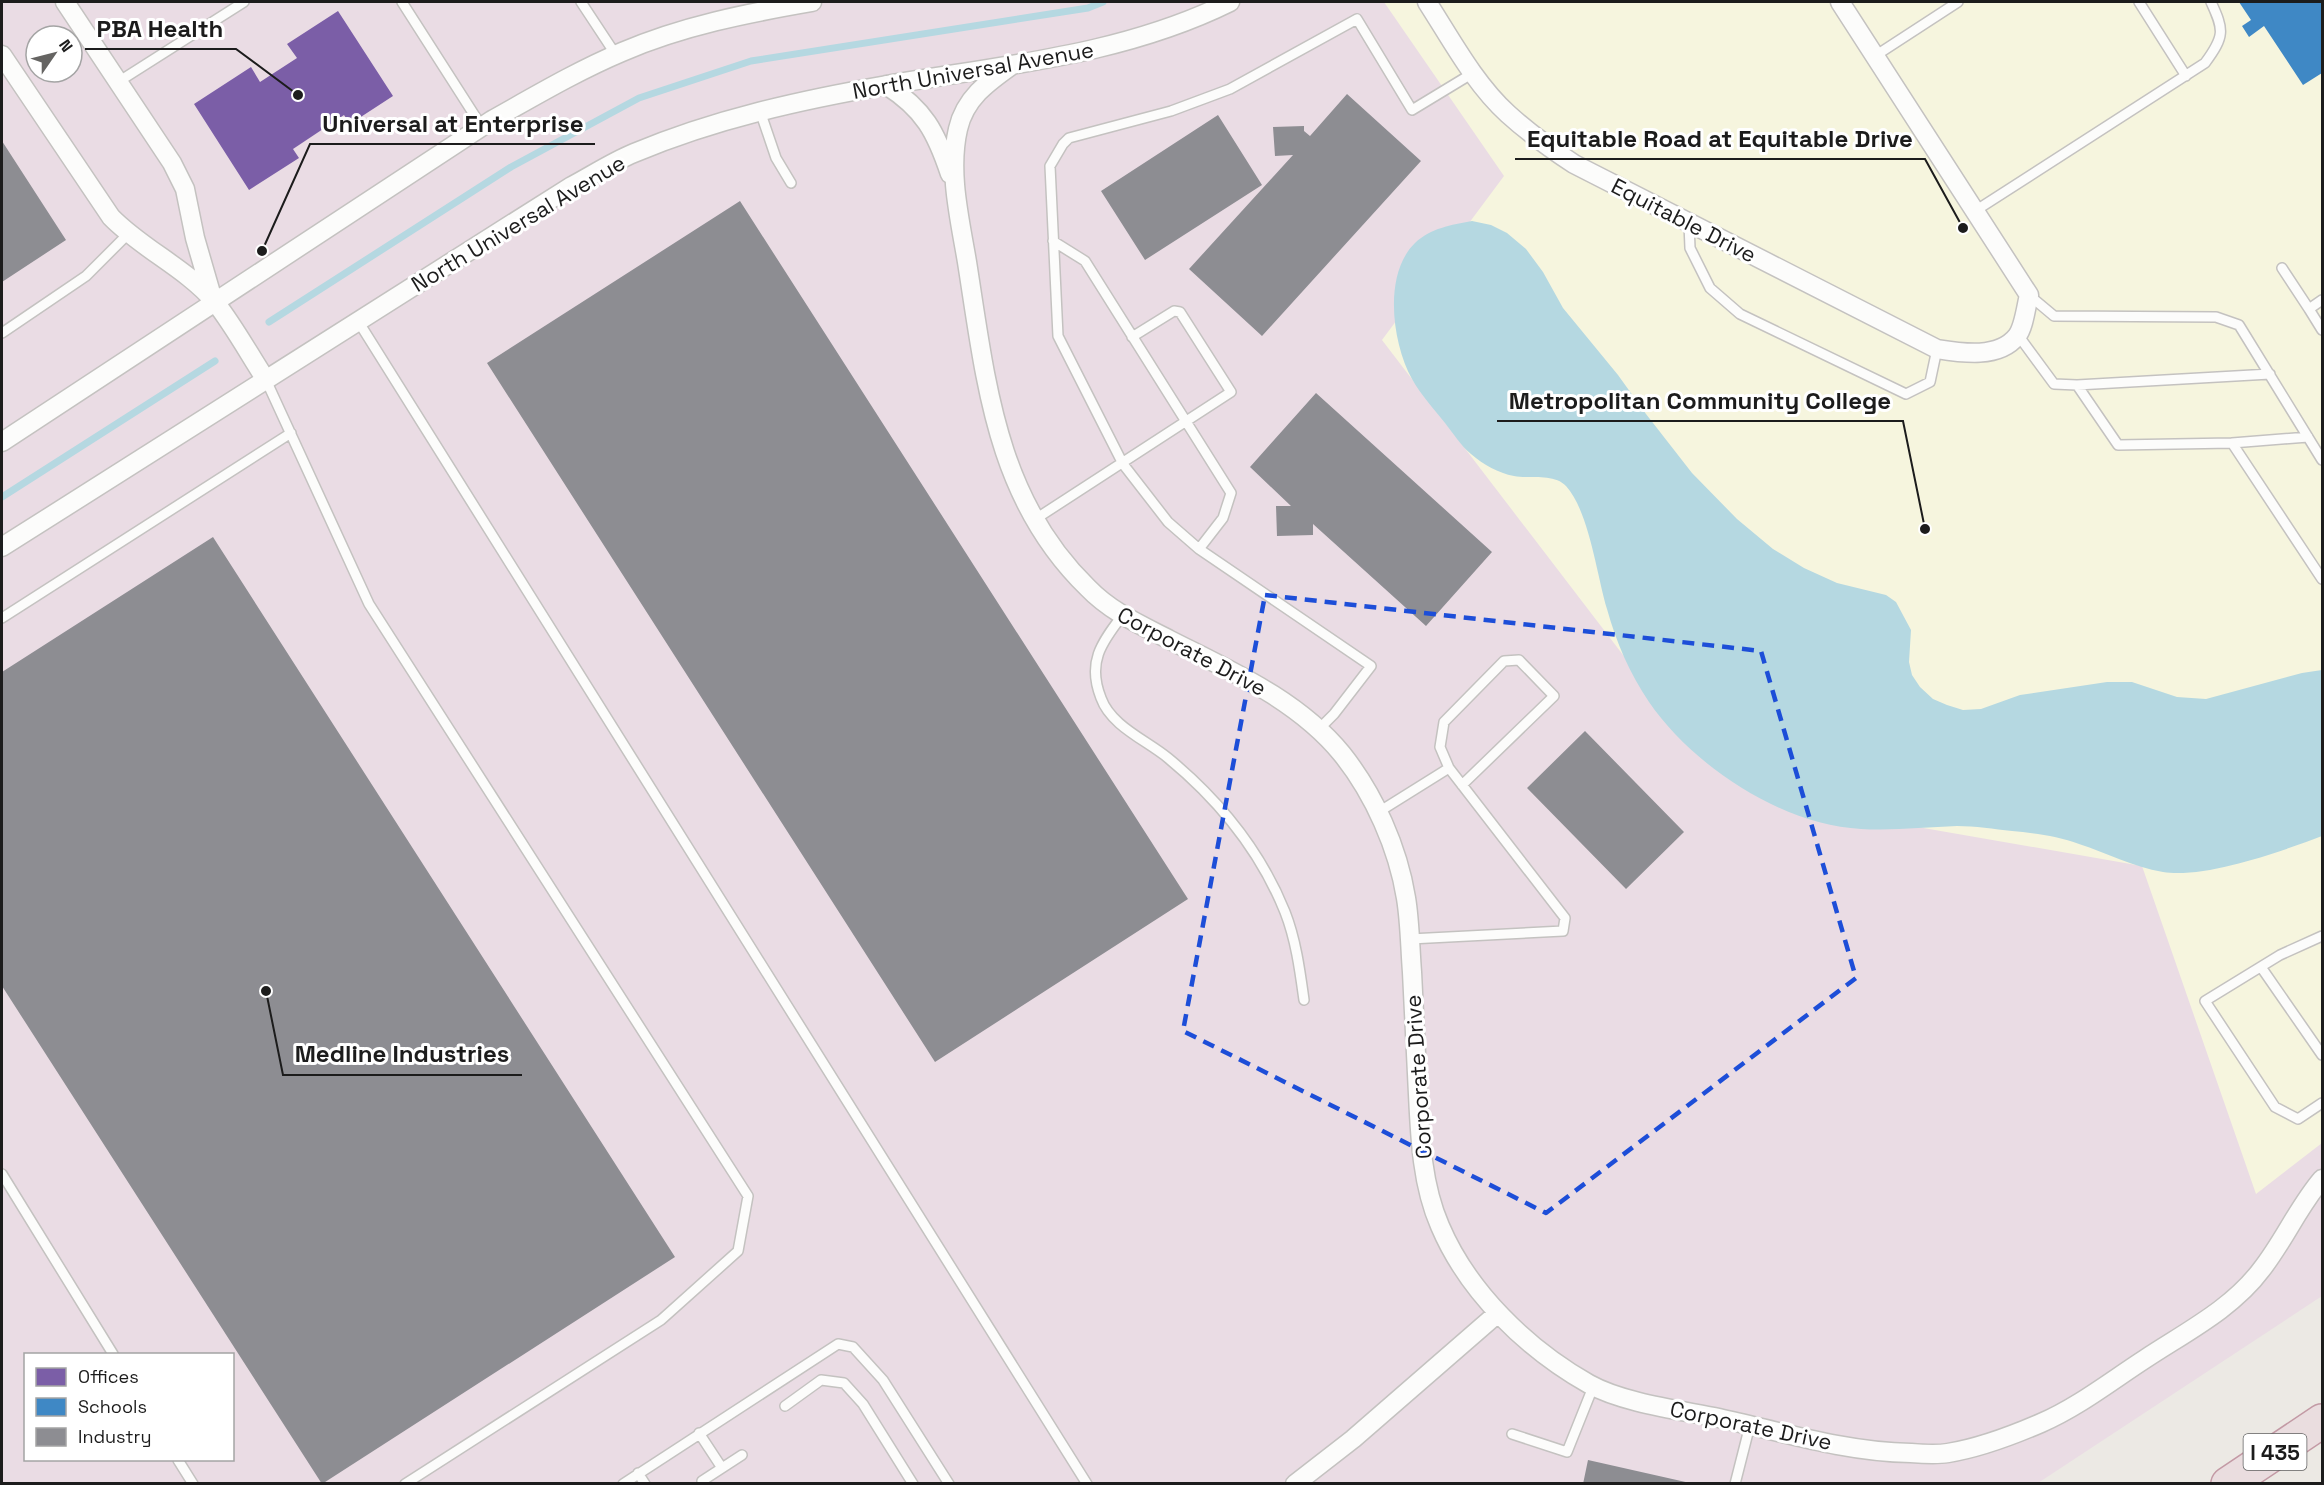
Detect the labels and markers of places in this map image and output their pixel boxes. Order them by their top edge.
callout: PBA Health [85,7,236,49]
callout: Universal at Enterprise [310,102,595,144]
callout: Equitable Road at Equitable Drive [1515,117,1925,159]
callout: Metropolitan Community College [1497,379,1903,421]
callout: Medline Industries [283,1033,522,1075]

